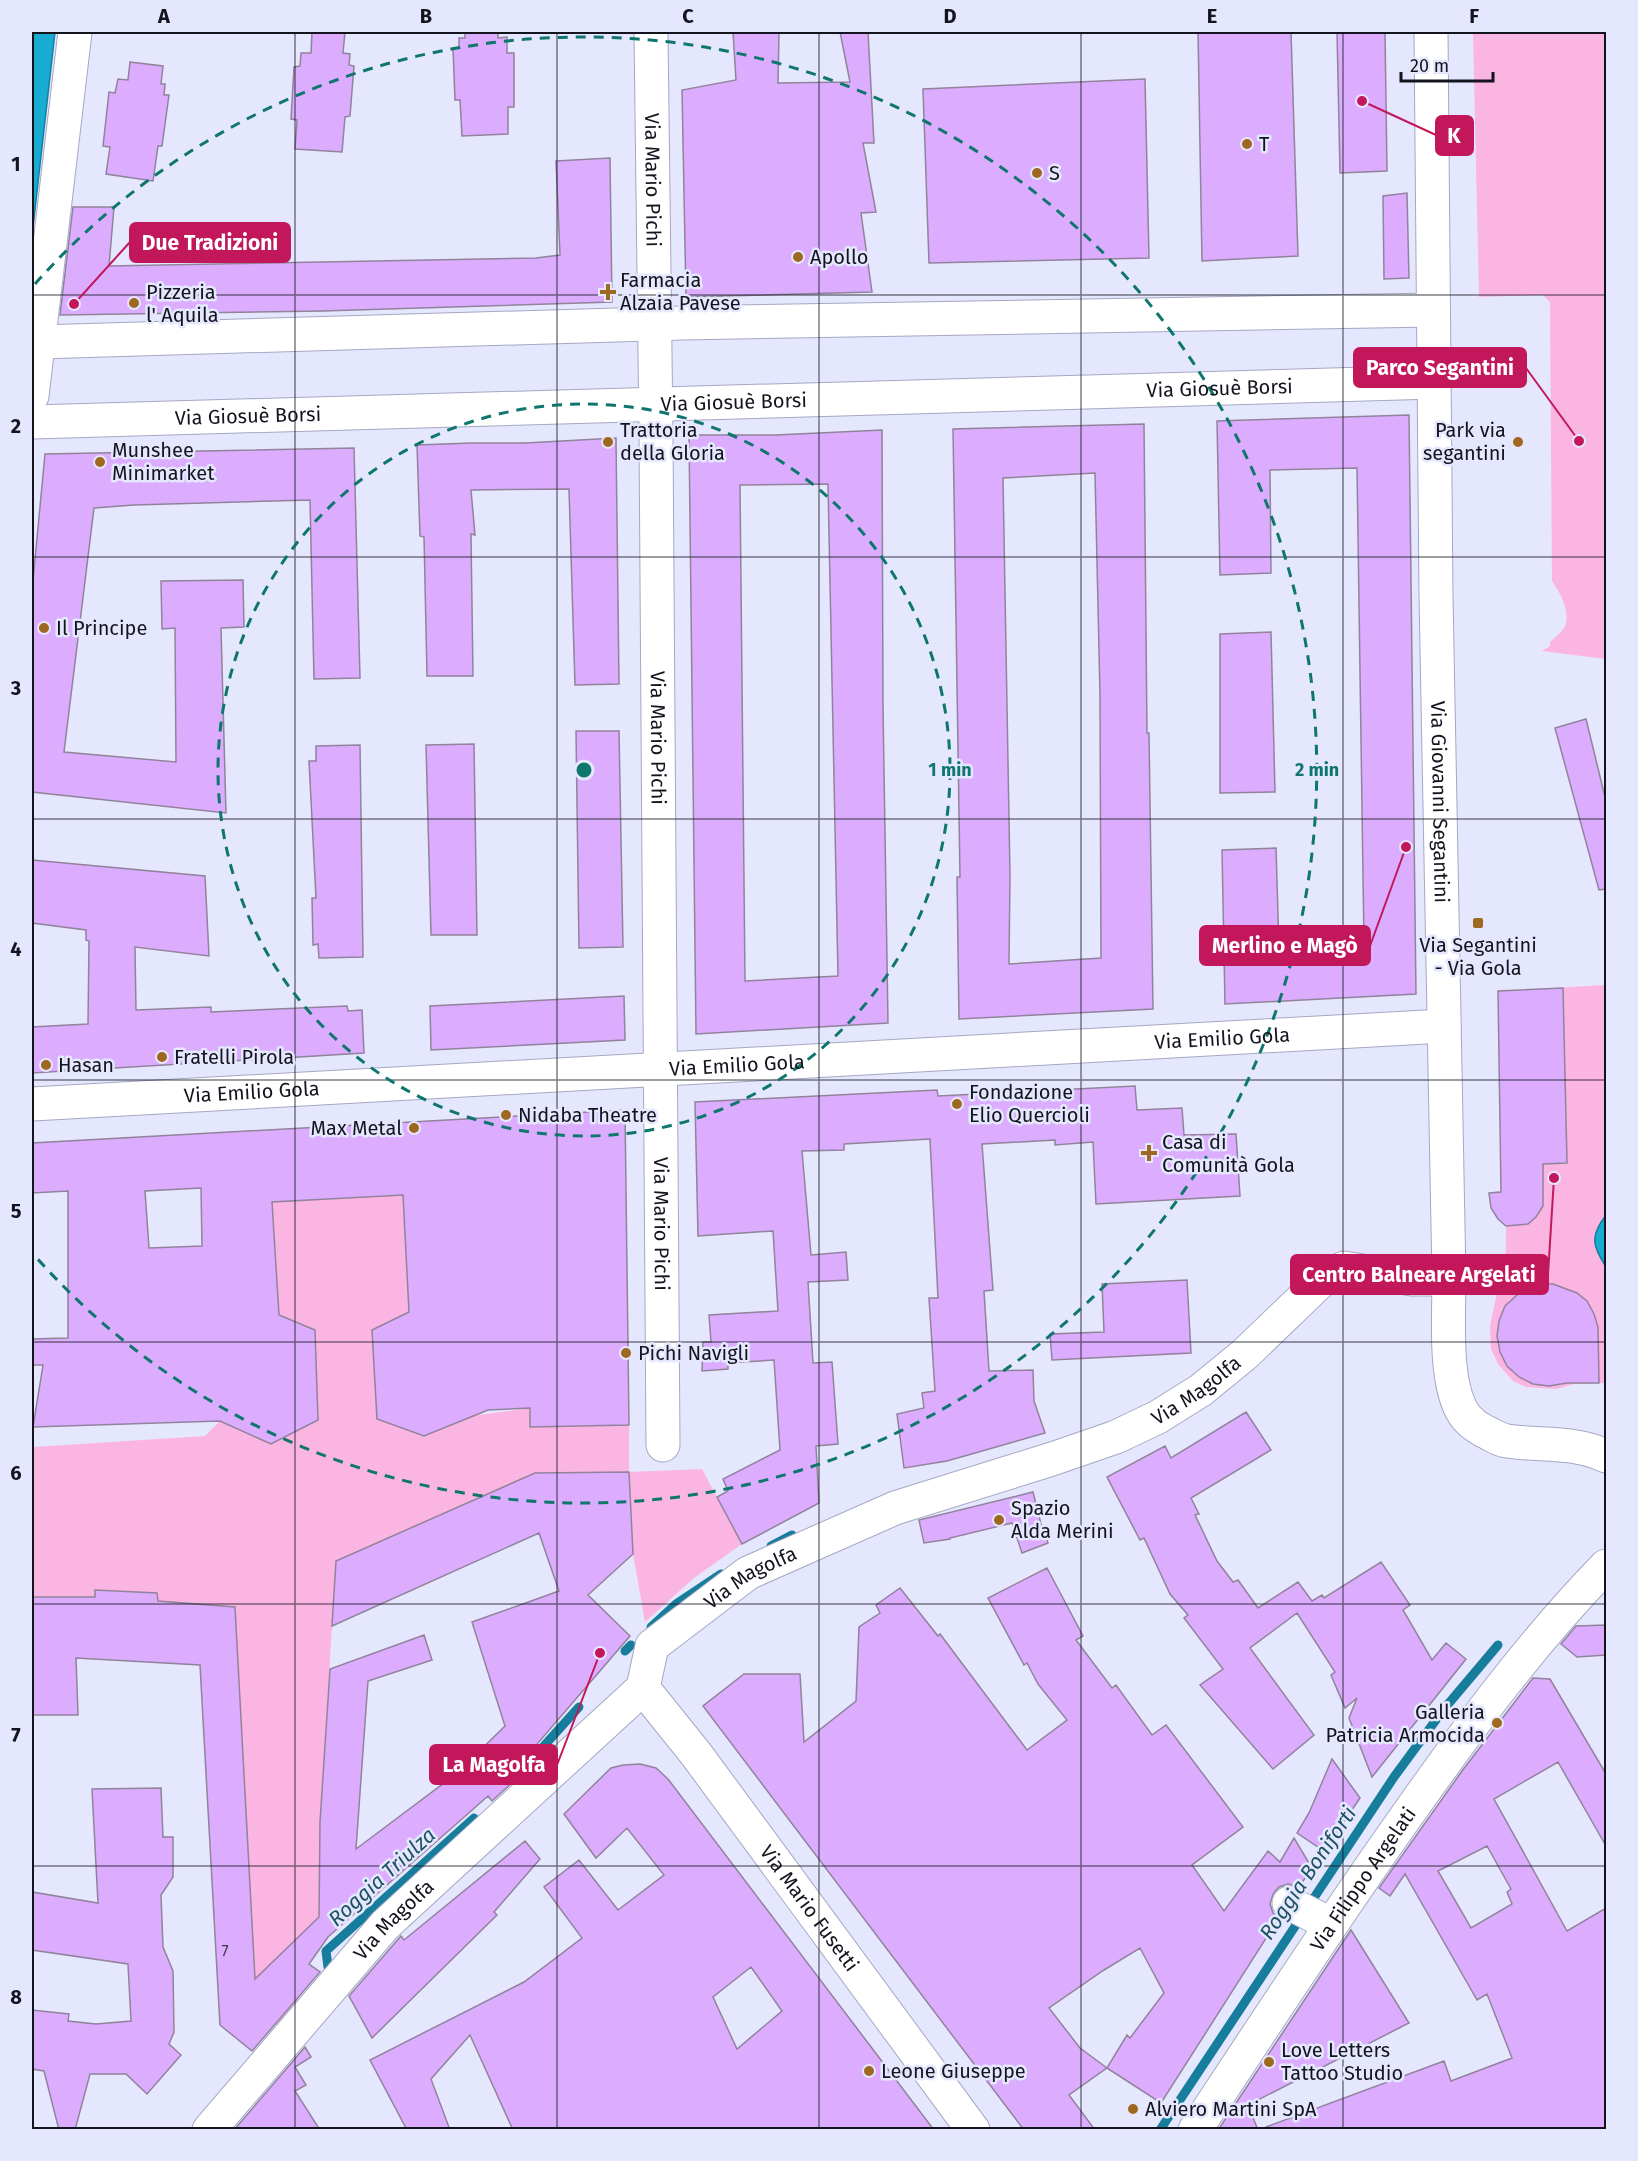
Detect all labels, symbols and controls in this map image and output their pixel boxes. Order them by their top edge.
text: A [157,4,171,28]
text: B [420,4,432,28]
text: C [682,4,694,28]
text: D [943,4,957,28]
text: E [1207,4,1217,28]
text: F [1469,4,1479,28]
scale bar [1401,45,1492,83]
text: 20 m [1410,55,1449,77]
street label: Via Mario Pichi [640,113,666,247]
callout: K [1436,116,1473,155]
text: K [1447,123,1461,149]
place label: T [1259,132,1270,156]
marker: T [1240,137,1254,151]
text: 1 [11,152,21,176]
place label: S [1049,161,1060,185]
marker: S [1030,166,1044,180]
callout: Due Tradizioni [130,223,290,262]
text: Due Tradizioni [142,230,278,256]
place label: Apollo [810,245,868,269]
marker: Apollo [791,250,805,264]
place label: Farmacia Alzaia Pavese [620,268,741,315]
place label: Pizzeria l' Aquila [146,280,219,327]
marker: Farmacia Alzaia Pavese [601,285,615,299]
marker: Pizzeria l' Aquila [127,296,141,310]
callout: Parco Segantini [1354,348,1526,387]
text: Parco Segantini [1366,355,1514,381]
street label: Via Giosuè Borsi [1146,374,1293,402]
street label: Via Giosuè Borsi [660,388,807,416]
street label: Via Giosuè Borsi [174,402,321,430]
text: 2 [11,414,21,438]
place label: Trattoria della Gloria [620,418,725,465]
place label: Park via segantini [1423,418,1506,465]
marker: Trattoria della Gloria [601,435,615,449]
marker: Park via segantini [1511,435,1525,449]
place label: Munshee Minimarket [112,438,215,485]
marker: Munshee Minimarket [93,455,107,469]
place label: Il Principe [56,616,147,640]
marker: Il Principe [37,621,51,635]
street label: Via Mario Pichi [646,671,671,805]
text: 3 [10,676,21,700]
street label: Via Giovanni Segantini [1426,701,1454,903]
text: 1 min [928,759,972,781]
text: 2 min [1295,759,1339,781]
centre of rings [574,760,594,780]
marker: Via Segantini - Via Gola [1471,916,1485,930]
callout: Merlino e Magò [1200,926,1370,965]
text: Merlino e Magò [1212,933,1358,959]
place label: Via Segantini - Via Gola [1419,933,1537,980]
text: 4 [10,937,22,961]
street label: Via Emilio Gola [1154,1023,1291,1054]
place label: Fratelli Pirola [174,1045,294,1069]
street label: Via Emilio Gola [668,1049,805,1081]
marker: Fratelli Pirola [155,1050,169,1064]
place label: Hasan [58,1053,114,1077]
marker: Hasan [39,1058,53,1072]
street label: Via Emilio Gola [183,1076,320,1108]
place label: Fondazione Elio Quercioli [969,1080,1090,1127]
marker: Fondazione Elio Quercioli [950,1097,964,1111]
place label: Nidaba Theatre [518,1103,657,1127]
marker: Nidaba Theatre [499,1108,513,1122]
place label: Max Metal [310,1116,402,1140]
marker: Max Metal [407,1121,421,1135]
place label: Casa di Comunità Gola [1162,1130,1295,1177]
marker: Casa di Comunità Gola [1140,1144,1158,1162]
street label: Via Mario Pichi [649,1157,674,1291]
text: 5 [11,1199,22,1223]
callout: Centro Balneare Argelati [1291,1255,1548,1294]
text: Centro Balneare Argelati [1302,1262,1536,1288]
place label: Pichi Navigli [638,1341,749,1365]
marker: Pichi Navigli [619,1346,633,1360]
street label: Via Magolfa [1147,1350,1246,1430]
text: 6 [10,1461,22,1485]
place label: Spazio Alda Merini [1011,1496,1114,1543]
marker: Spazio Alda Merini [992,1513,1006,1527]
street label: Via Magolfa [699,1541,800,1614]
place label: Galleria Patricia Armocida [1326,1700,1485,1747]
marker: Galleria Patricia Armocida [1490,1716,1504,1730]
text: 7 [11,1723,21,1747]
callout: La Magolfa [430,1745,557,1784]
text: La Magolfa [443,1752,545,1778]
water label: Roggia Boniforti [1254,1801,1362,1945]
street label: Via Filippo Argelati [1305,1802,1421,1956]
water label: Roggia Triulza [323,1822,441,1932]
street label: Via Mario Fusetti [755,1840,864,1976]
street label: Via Magolfa [348,1874,439,1965]
house number: 7 [221,1942,229,1961]
text: 8 [10,1985,22,2009]
place label: Love Letters Tattoo Studio [1281,2038,1403,2085]
marker: Love Letters Tattoo Studio [1262,2055,1276,2069]
place label: Leone Giuseppe [881,2059,1026,2083]
marker: Leone Giuseppe [862,2064,876,2078]
place label: Alviero Martini SpA [1145,2097,1317,2121]
marker: Alviero Martini SpA [1126,2102,1140,2116]

